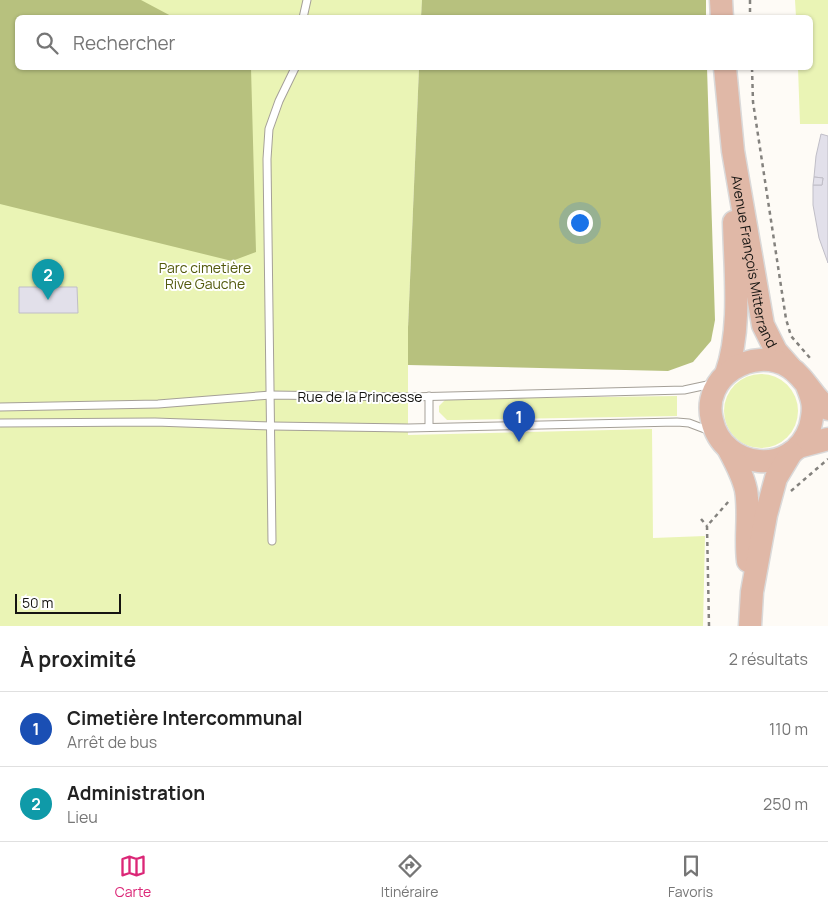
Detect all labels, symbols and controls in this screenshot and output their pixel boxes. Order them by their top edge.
search box [15,15,813,70]
icon: search [33,29,61,57]
text: Rechercher [73,30,175,56]
street label: Avenue François Mitterrand [728,174,782,351]
your location [567,210,593,236]
park label: Parc cimetière Rive Gauche [159,258,251,293]
pin: 2 [32,259,64,300]
street label: Rue de la Princesse [298,387,422,406]
pin: 1 [503,401,535,442]
scale bar [15,591,121,614]
text: 50 m [22,593,53,612]
text: À proximité [20,645,136,673]
text: 2 résultats [729,648,808,670]
text: Cimetière Intercommunal [67,705,303,731]
text: 1 [32,718,40,740]
text: 110 m [769,718,808,740]
text: Arrêt de bus [67,731,157,753]
text: Administration [67,780,205,806]
text: 2 [31,793,41,815]
text: 250 m [763,793,808,815]
text: Lieu [67,806,98,828]
tab: Carte [115,852,151,901]
tab: Itinéraire [381,852,438,901]
tab: Favoris [668,852,713,901]

